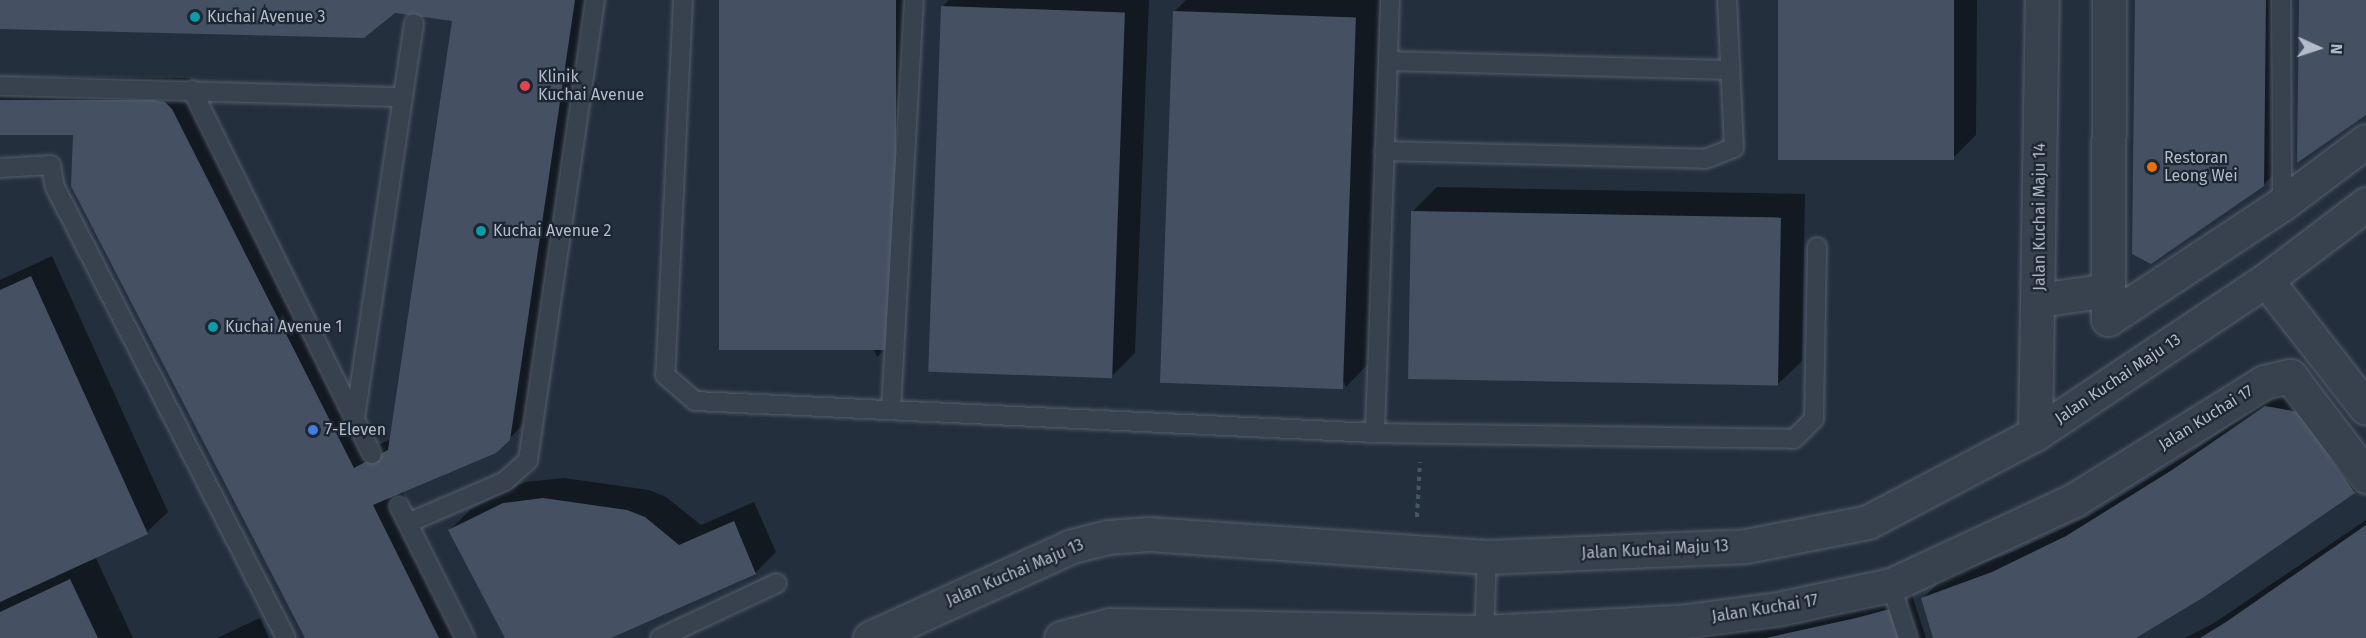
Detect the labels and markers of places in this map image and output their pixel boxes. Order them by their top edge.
place label: Kuchai Avenue 3 [207,7,325,27]
marker: Kuchai Avenue 3 [188,10,202,24]
place label: Klinik Kuchai Avenue [538,67,644,105]
marker: Klinik Kuchai Avenue [516,77,534,95]
place label: Restoran Leong Wei [2164,148,2238,186]
marker: Restoran Leong Wei [2145,160,2159,174]
place label: Kuchai Avenue 2 [493,221,611,241]
marker: Kuchai Avenue 2 [474,224,488,238]
place label: Kuchai Avenue 1 [225,317,342,337]
marker: Kuchai Avenue 1 [206,320,220,334]
place label: 7-Eleven [325,420,386,440]
marker: 7-Eleven [306,423,320,437]

